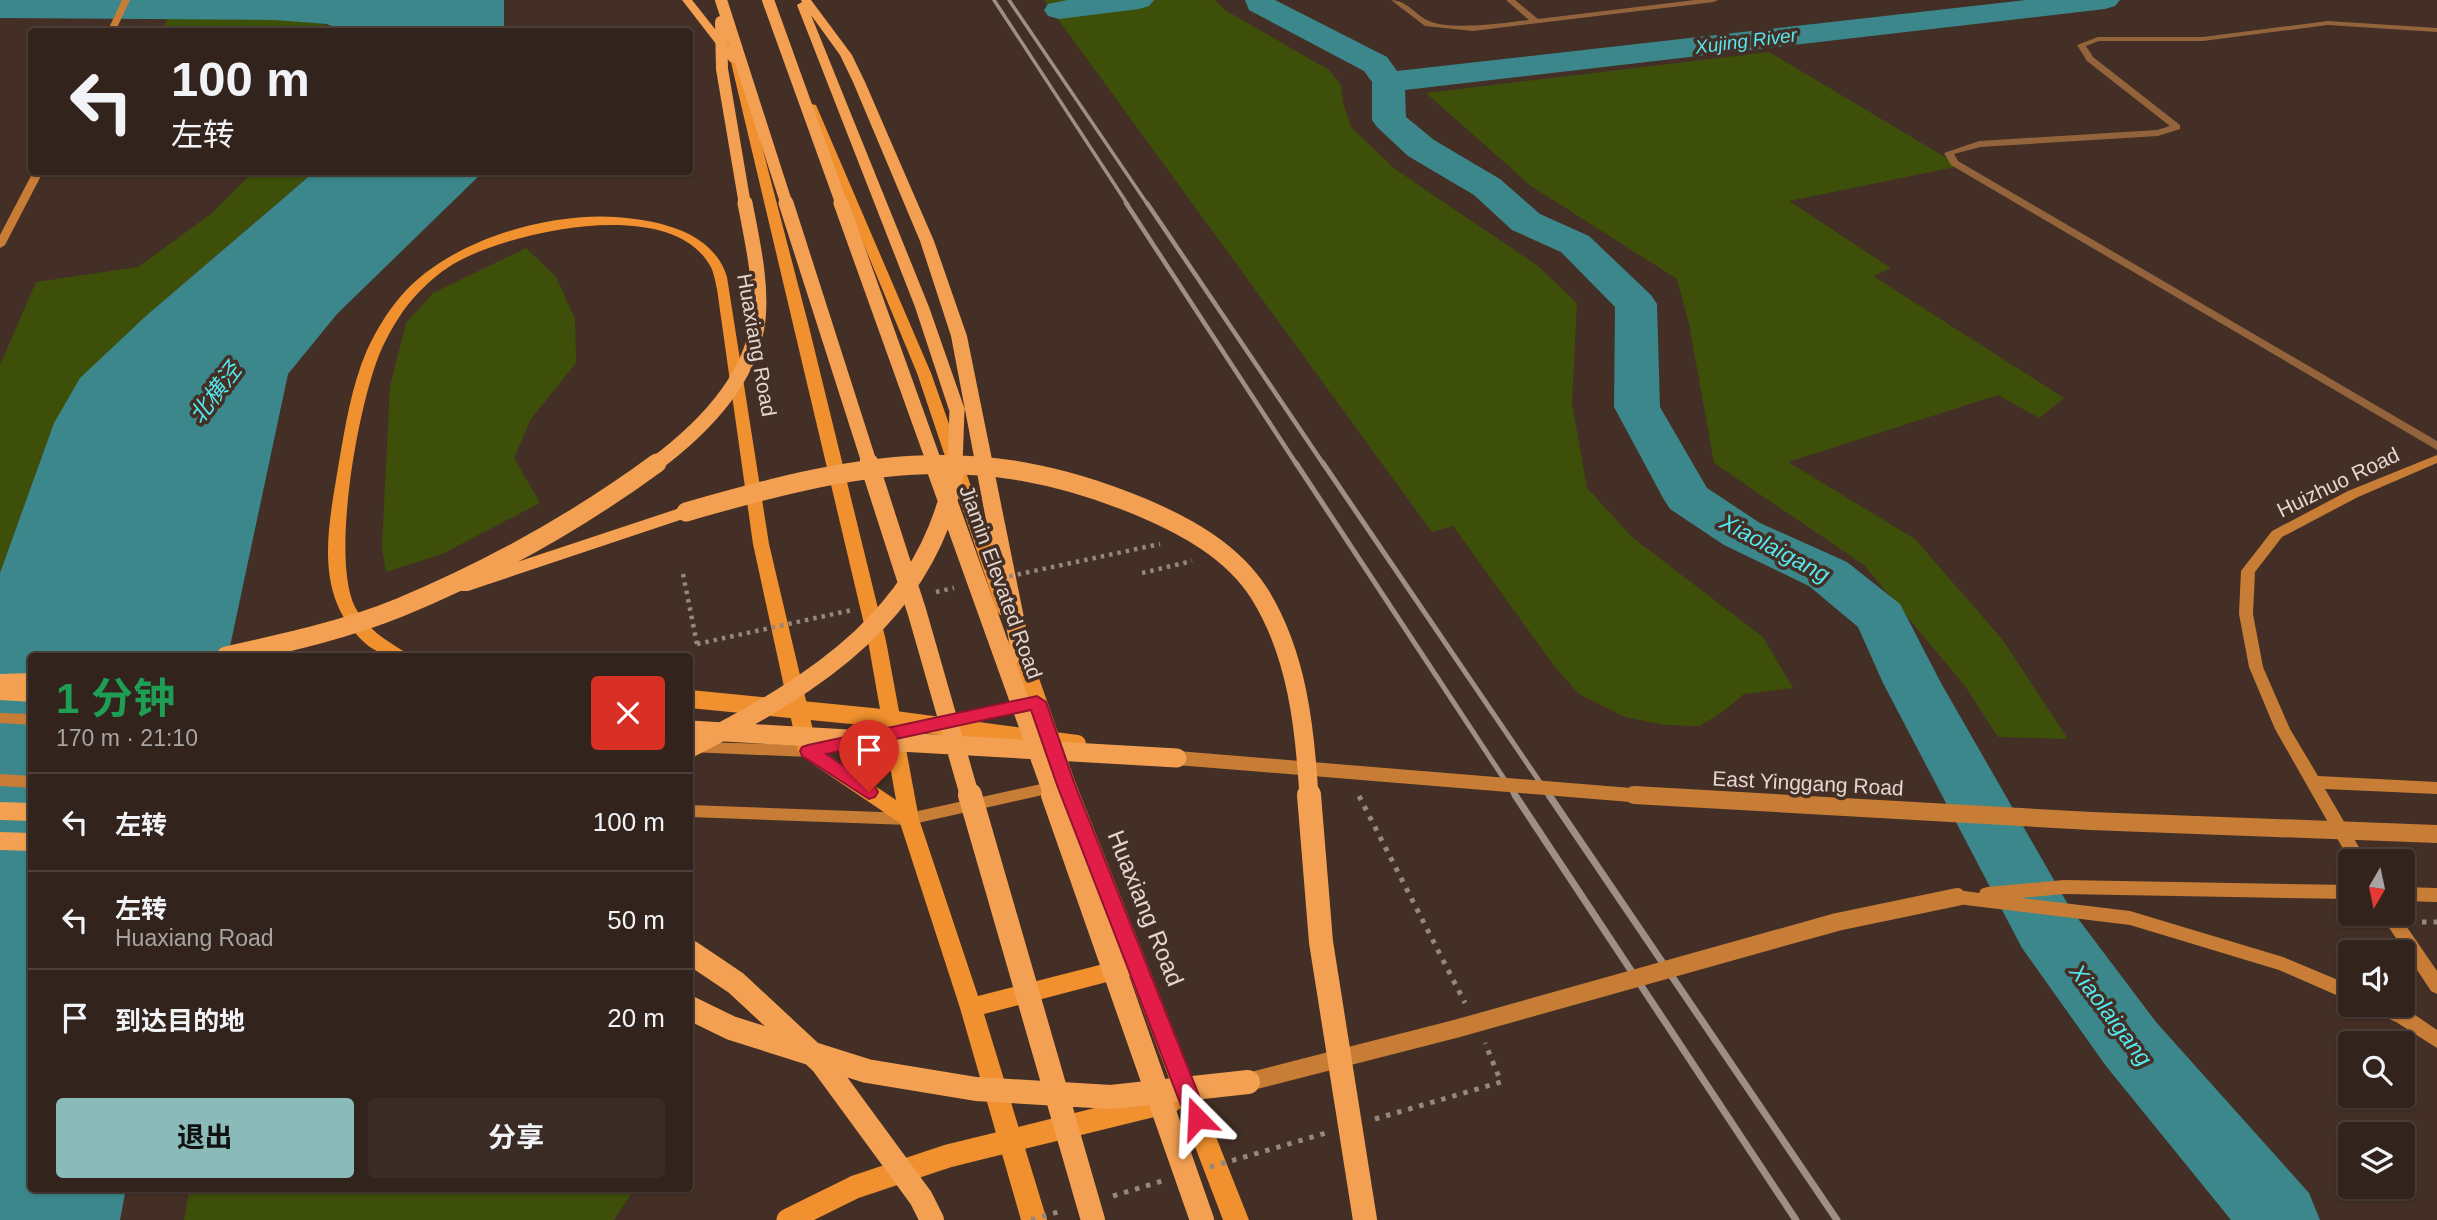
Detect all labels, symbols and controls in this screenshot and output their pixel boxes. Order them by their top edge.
water label: Xujing River [1693,24,1799,58]
text: 100 m [171,52,310,106]
icon: left [56,56,147,147]
text: 左转 [171,117,235,153]
street label: Huaxiang Road [733,272,781,418]
water label: 北横泾 [184,356,247,428]
street label: Huizhuo Road [2273,442,2403,522]
street label: Jiamin Elevated Road [955,482,1047,682]
water label: Xiaolaigang [1715,508,1834,588]
text: 1 分钟 [56,675,175,722]
button: close [591,676,665,750]
pin [839,720,899,792]
text: 170 m · 21:10 [56,725,198,751]
icon: arrive [850,731,888,769]
street label: East Yinggang Road [1712,767,1904,799]
icon: left [56,803,94,841]
text: 100 m [593,807,665,837]
text: 左转 [115,810,167,840]
street label: Huaxiang Road [1102,826,1190,990]
north arrow [2338,849,2415,926]
map controls [2338,849,2415,1199]
text: 左转 [115,894,167,924]
icon: left [56,901,94,939]
text: 50 m [607,905,665,935]
text: Huaxiang Road [115,925,274,951]
button: sound [2338,940,2415,1017]
water label: Xiaolaigang [2064,958,2158,1071]
icon: arrive [56,999,94,1037]
text: 20 m [607,1003,665,1033]
text: 到达目的地 [115,1006,245,1036]
button: search [2338,1031,2415,1108]
position arrow [1160,1081,1234,1155]
button: 退出 [56,1098,354,1178]
button: 分享 [368,1098,665,1178]
button: layers [2338,1122,2415,1199]

